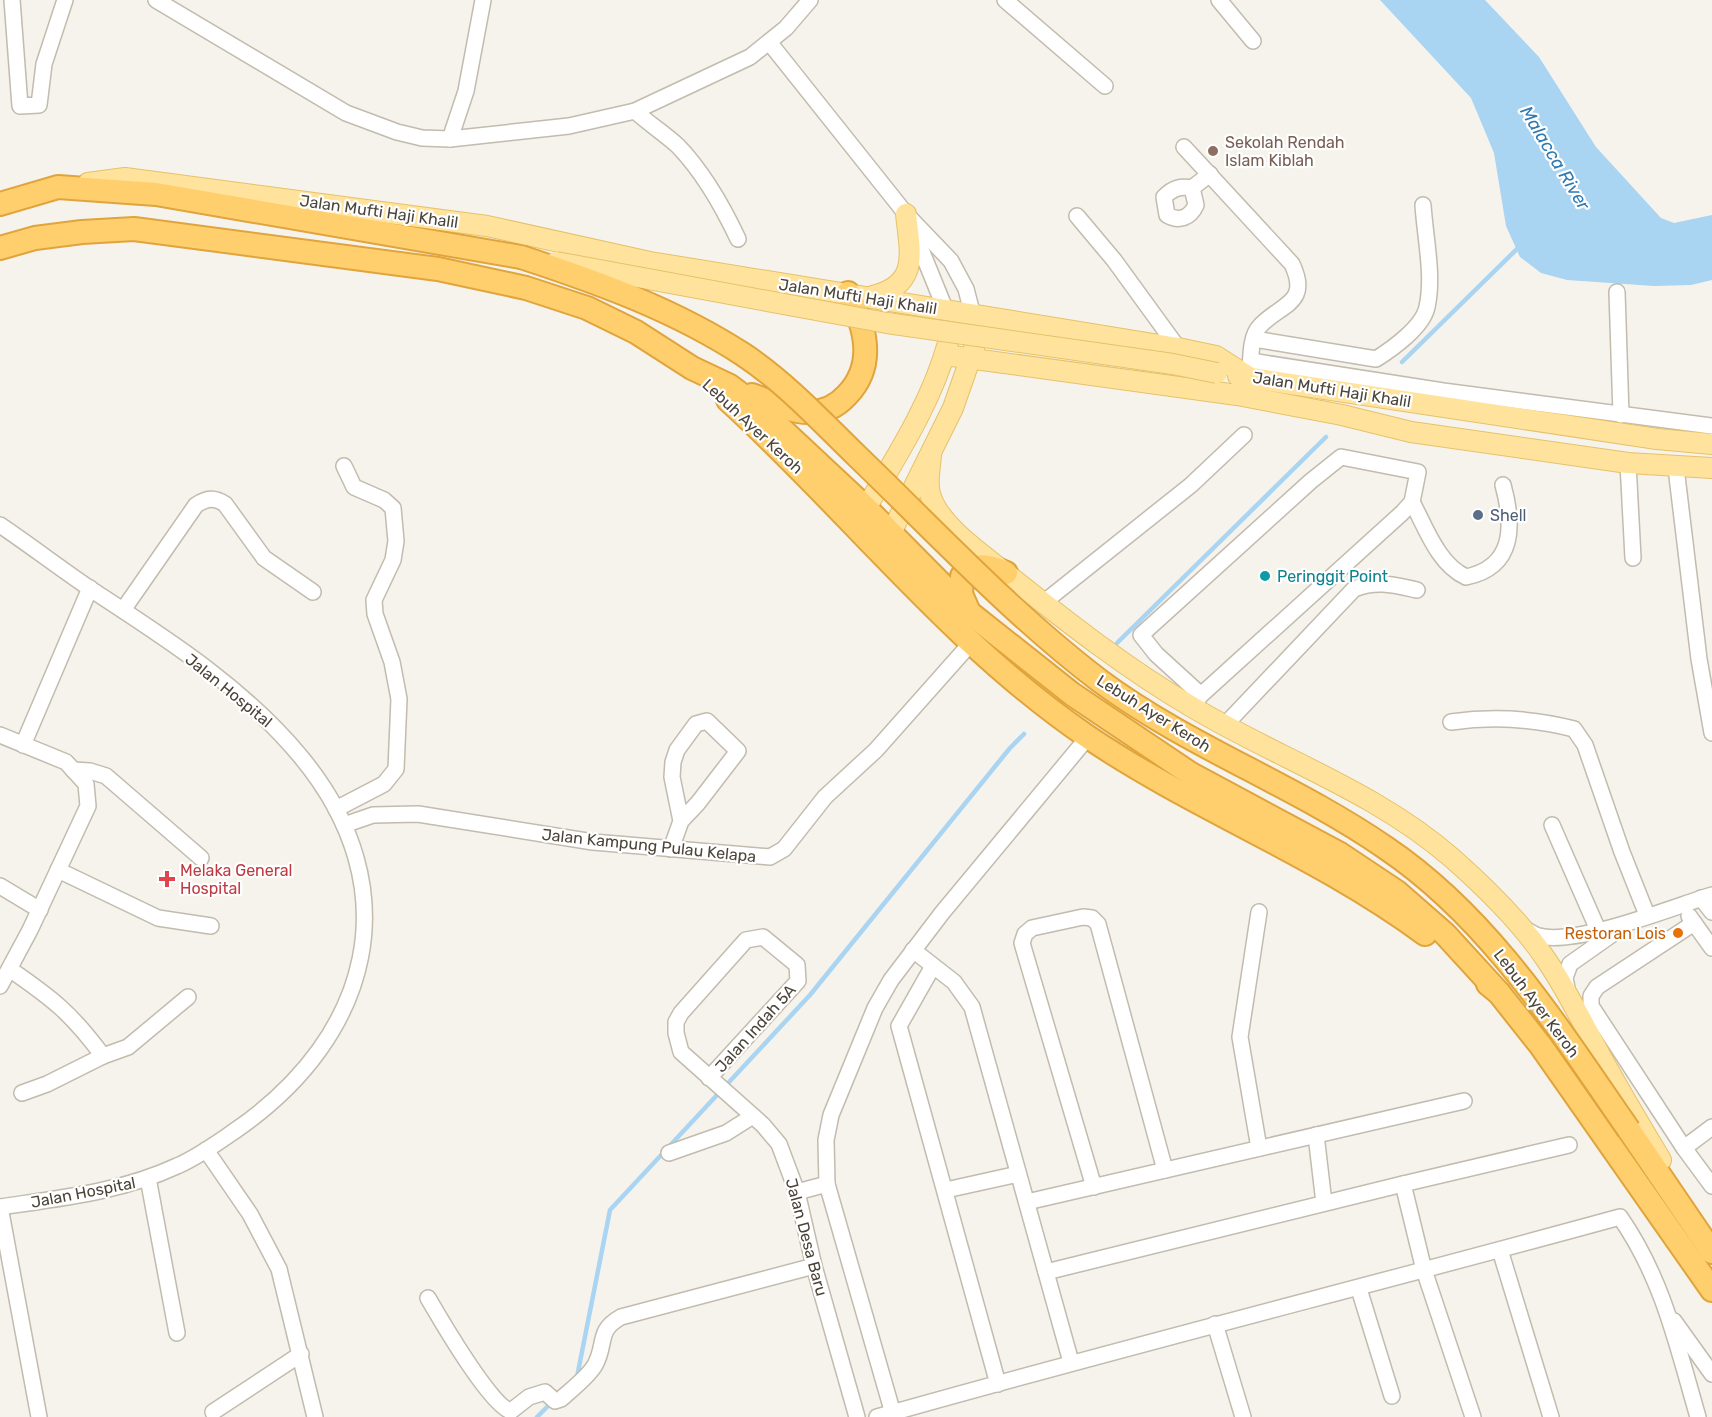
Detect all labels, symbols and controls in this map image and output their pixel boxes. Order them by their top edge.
water label: Malacca River [1515,102,1595,215]
place label: Sekolah Rendah Islam Kiblah [1225,133,1344,170]
marker: Sekolah Rendah Islam Kiblah [1206,144,1220,158]
street label: Jalan Mufti Haji Khalil [298,191,459,232]
street label: Jalan Mufti Haji Khalil [777,275,938,318]
street label: Jalan Mufti Haji Khalil [1251,368,1412,411]
street label: Lebuh Ayer Keroh [698,375,807,478]
place label: Shell [1490,506,1526,525]
marker: Shell [1471,508,1485,522]
place label: Peringgit Point [1277,567,1388,586]
marker: Peringgit Point [1258,569,1272,583]
street label: Jalan Hospital [181,650,276,731]
street label: Lebuh Ayer Keroh [1093,671,1214,756]
street label: Jalan Kampung Pulau Kelapa [541,825,757,866]
place label: Melaka General Hospital [180,861,292,898]
marker: Melaka General Hospital [158,870,176,888]
place label: Restoran Lois [1565,924,1666,943]
marker: Restoran Lois [1671,926,1685,940]
street label: Lebuh Ayer Keroh [1490,945,1583,1061]
street label: Jalan Indah 5A [711,980,800,1076]
street label: Jalan Hospital [29,1173,137,1212]
street label: Jalan Desa Baru [782,1176,831,1298]

